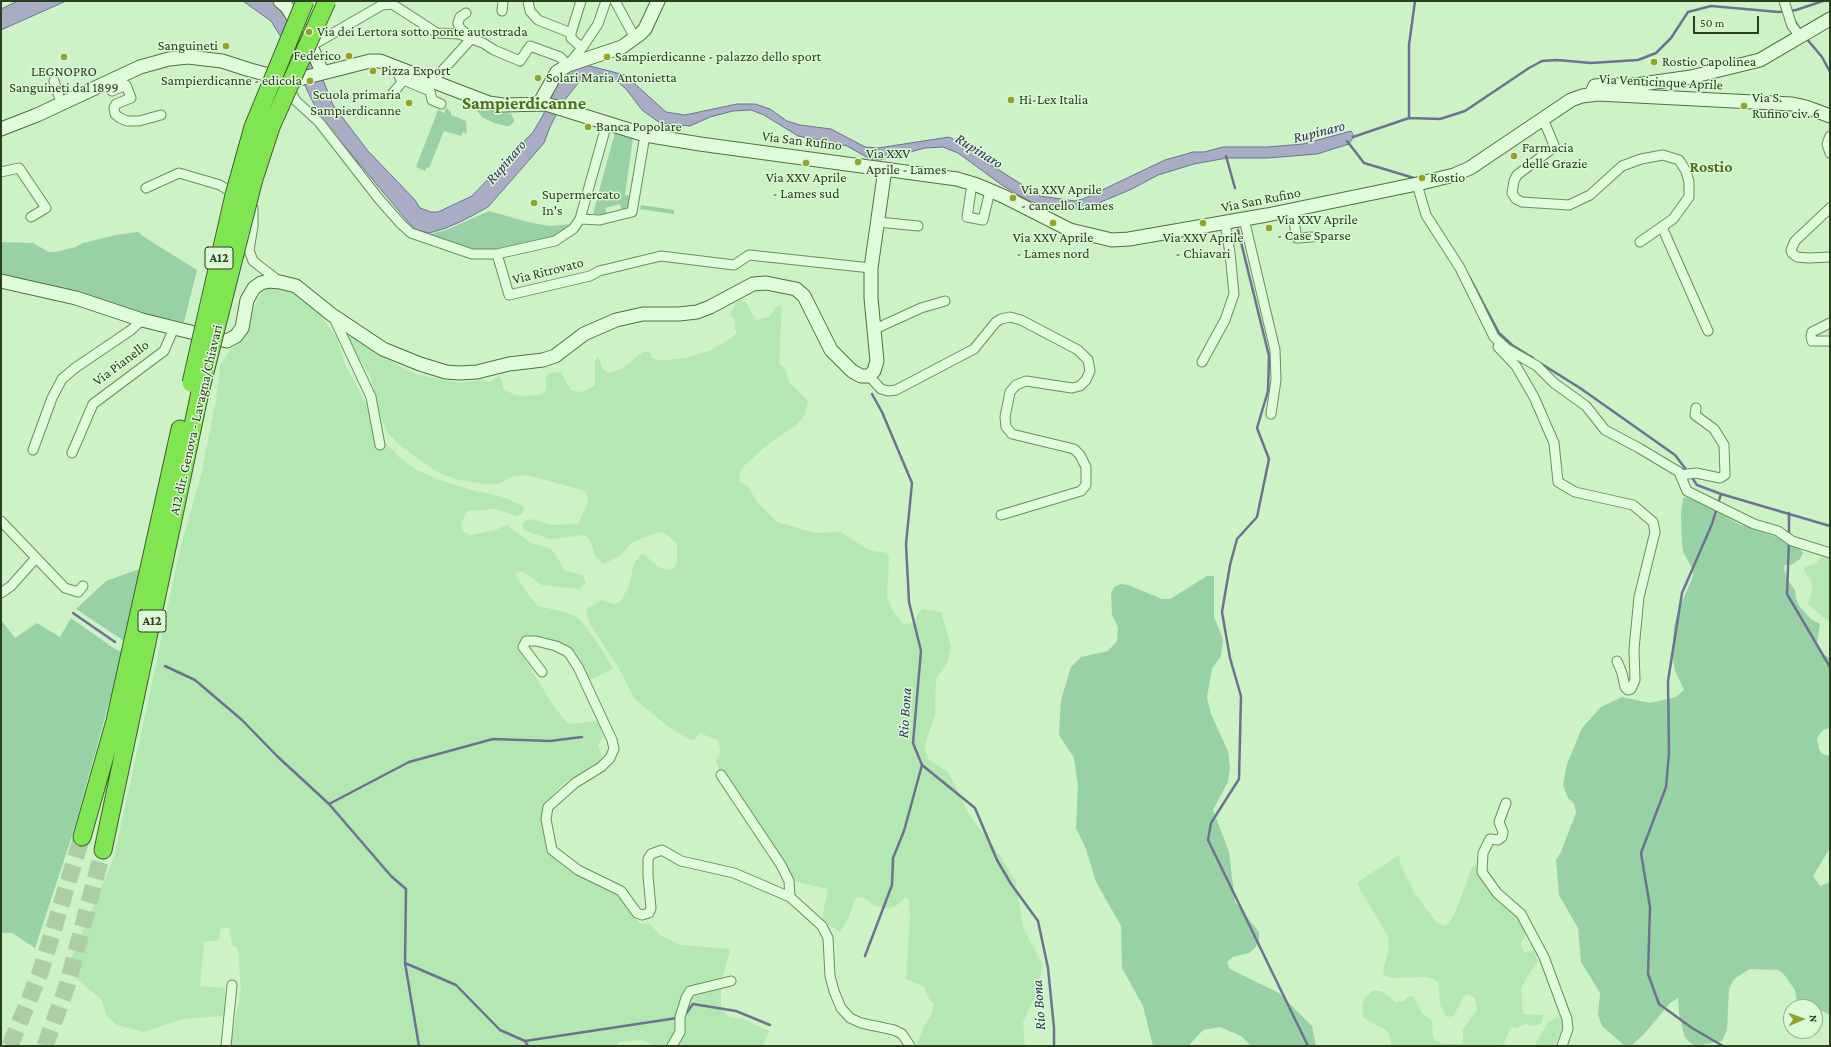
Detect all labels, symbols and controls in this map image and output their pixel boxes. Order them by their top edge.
scale bar [1695,8,1761,34]
text: 50 m [1700,16,1724,30]
place label: Via dei Lertora sotto ponte autostrada [317,24,528,40]
marker: Via dei Lertora sotto ponte autostrada [304,27,314,37]
place label: Sanguineti [158,38,218,54]
marker: Sanguineti [221,41,231,51]
place label: Federico [293,48,341,64]
place label: Sampierdicanne - palazzo dello sport [615,49,821,65]
marker: Federico [344,51,354,61]
marker: LEGNOPRO Sanguineti dal 1899 [59,52,69,62]
marker: Sampierdicanne - palazzo dello sport [602,52,612,62]
place label: Rostio Capolinea [1662,54,1756,70]
marker: Rostio Capolinea [1649,57,1659,67]
place label: Pizza Export [381,63,451,79]
place label: LEGNOPRO Sanguineti dal 1899 [9,64,119,96]
marker: Pizza Export [368,66,378,76]
place label: Solari Maria Antonietta [546,70,677,86]
street label: Via Venticinque Aprile [1599,70,1723,94]
place label: Sampierdicanne - edicola [161,73,302,89]
marker: Solari Maria Antonietta [533,73,543,83]
marker: Sampierdicanne - edicola [305,76,315,86]
place label: Scuola primaria Sampierdicanne [310,87,401,120]
place label: Via S. Rufino civ. 6 [1752,90,1820,122]
district label: Sampierdicanne [462,92,586,114]
place label: Hi-Lex Italia [1019,92,1088,108]
marker: Hi-Lex Italia [1006,95,1016,105]
marker: Scuola primaria Sampierdicanne [404,98,414,108]
marker: Via S. Rufino civ. 6 [1739,101,1749,111]
water label: Rupinaro [1291,117,1347,147]
place label: Banca Popolare [596,119,682,135]
marker: Banca Popolare [583,122,593,132]
street label: Via San Rufino [761,128,843,154]
water label: Rupinaro [952,129,1006,173]
water label: Rupinaro [482,136,530,188]
place label: Farmacia delle Grazie [1522,140,1587,172]
place label: Via XXV Aprile - Lames [866,146,946,178]
marker: Farmacia delle Grazie [1509,151,1519,161]
marker: Via XXV Aprile - Lames [853,157,863,167]
district label: Rostio [1689,157,1733,177]
marker: Via XXV Aprile - Lames sud [801,158,811,168]
place label: Via XXV Aprile - Lames sud [766,170,846,202]
place label: Rostio [1430,170,1465,186]
marker: Rostio [1417,173,1427,183]
place label: Via XXV Aprile - cancello Lames [1021,182,1114,214]
street label: Via San Rufino [1220,184,1302,216]
place label: Supermercato In's [542,187,620,220]
marker: Via XXV Aprile - cancello Lames [1008,193,1018,203]
marker: Supermercato In's [529,198,539,208]
place label: Via XXV Aprile - Case Sparse [1277,212,1358,244]
marker: Via XXV Aprile - Lames nord [1048,218,1058,228]
marker: Via XXV Aprile - Chiavari [1198,218,1208,228]
marker: Via XXV Aprile - Case Sparse [1264,223,1274,233]
place label: Via XXV Aprile - Lames nord [1013,230,1093,262]
place label: Via XXV Aprile - Chiavari [1163,230,1243,262]
road number: A12 [205,247,233,269]
street label: Via Ritrovato [511,254,585,288]
street label: A12 dir. Genova - Lavagna/Chiavari [166,323,226,517]
street label: Via Pianello [90,337,152,389]
road number: A12 [138,610,166,632]
water label: Rio Bona [894,687,916,739]
water label: Rio Bona [1028,979,1050,1031]
north arrow [1783,999,1823,1039]
text: N [1808,1015,1820,1023]

